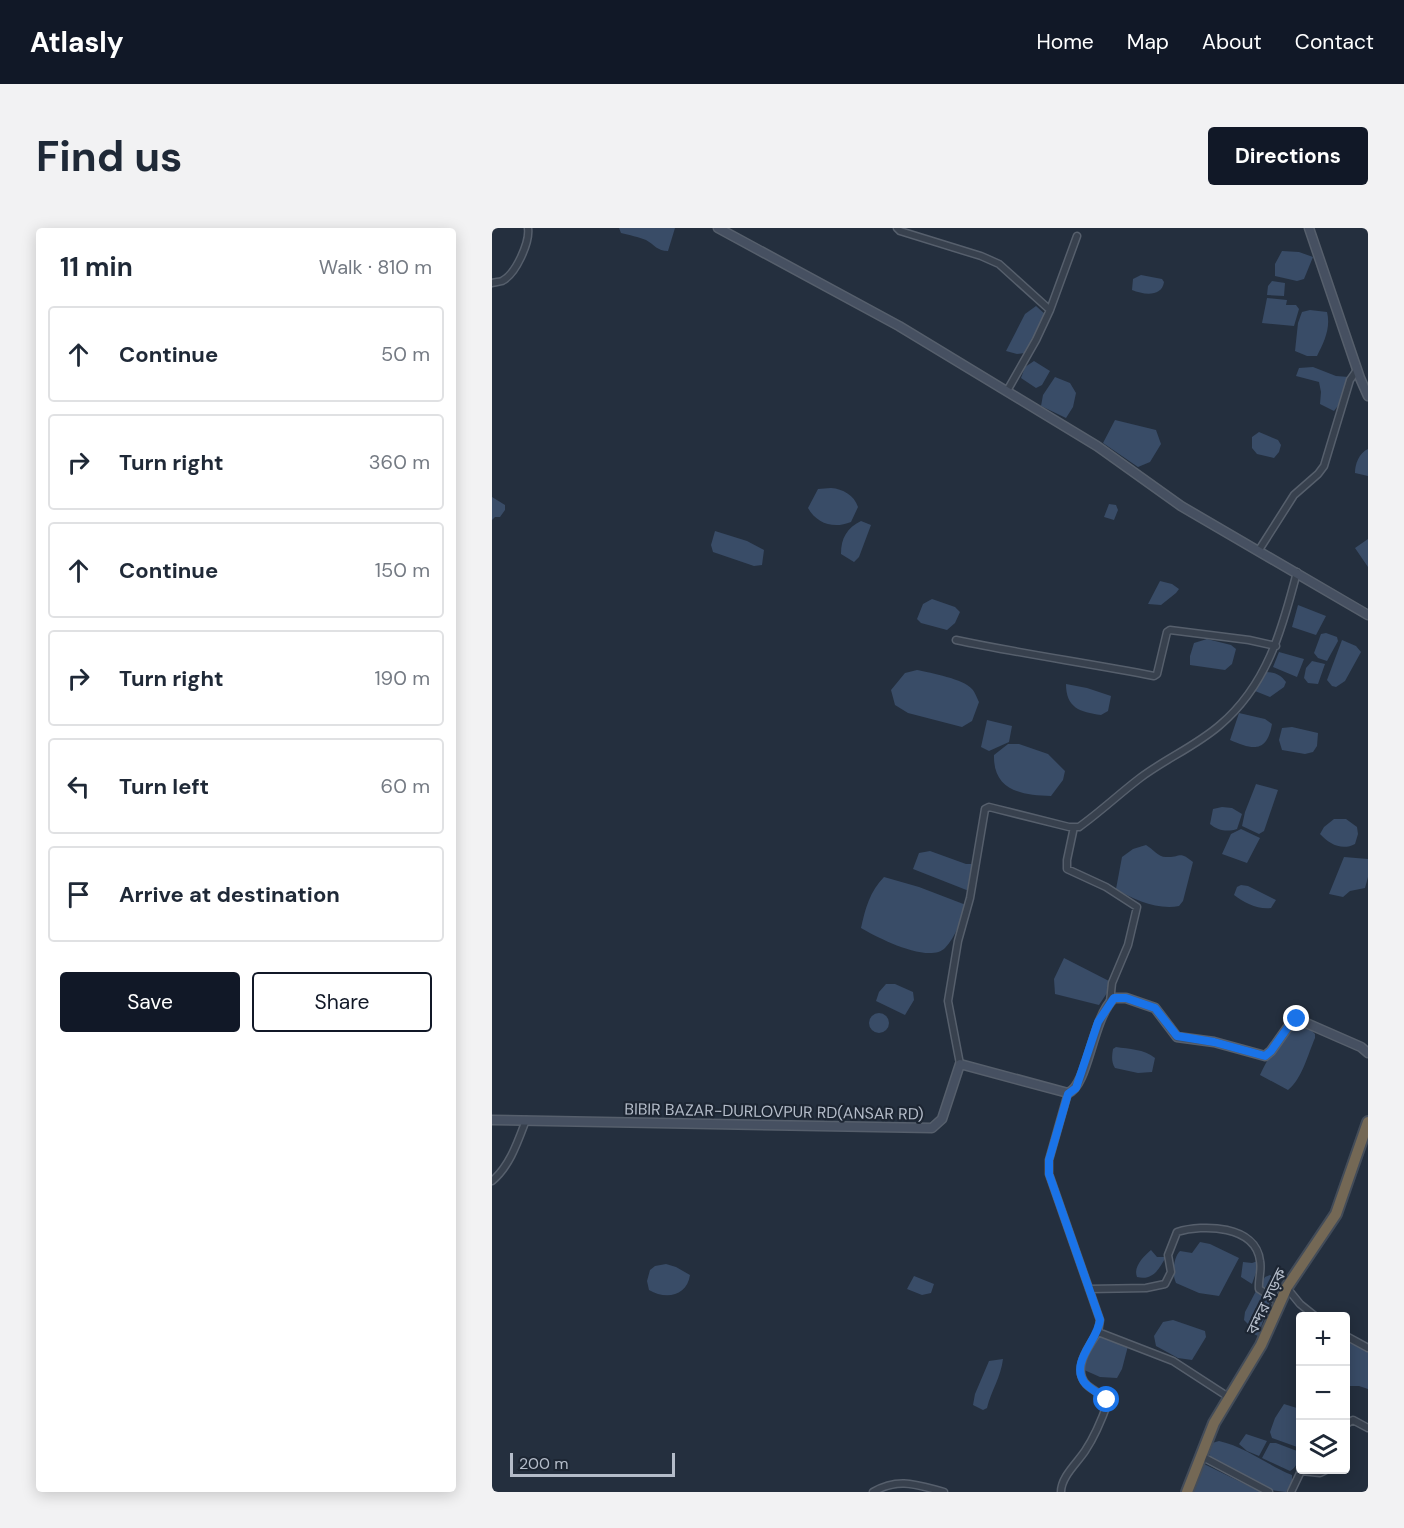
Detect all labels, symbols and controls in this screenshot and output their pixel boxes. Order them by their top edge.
text: Atlasly [30,24,124,61]
text: Home [1036,28,1094,56]
text: Map [1127,28,1169,56]
text: About [1202,28,1262,56]
text: Contact [1295,28,1374,56]
button: Directions [1208,127,1368,185]
text: Find us [36,129,182,184]
text: 11 min [60,250,133,284]
text: Walk · 810 m [319,254,432,280]
icon: ahead [62,338,95,371]
text: Continue [119,340,218,369]
text: 50 m [381,341,430,367]
icon: right [62,446,95,479]
text: Turn right [119,448,224,477]
text: 360 m [369,449,430,475]
icon: ahead [62,554,95,587]
text: Continue [119,556,218,585]
text: 150 m [375,557,430,583]
icon: right [62,662,95,695]
text: Turn right [119,664,224,693]
text: 190 m [374,665,430,691]
icon: left [62,770,95,803]
text: Turn left [119,772,209,801]
text: 60 m [381,773,430,799]
icon: arrive [62,878,95,911]
text: Arrive at destination [119,880,340,909]
button: Save [60,972,240,1032]
button: Share [252,972,432,1032]
route end [1283,1005,1309,1031]
street label: BIBIR BAZAR-DURLOVPUR RD(ANSAR RD) [624,1098,924,1125]
street label: বন্দর সড়ক [1241,1264,1292,1339]
map controls [1296,1312,1350,1474]
button: + [1296,1312,1350,1366]
button: − [1296,1366,1350,1420]
route start [1093,1386,1119,1412]
button: layers [1296,1420,1350,1474]
scale bar [510,1450,675,1478]
text: 200 m [519,1453,568,1474]

